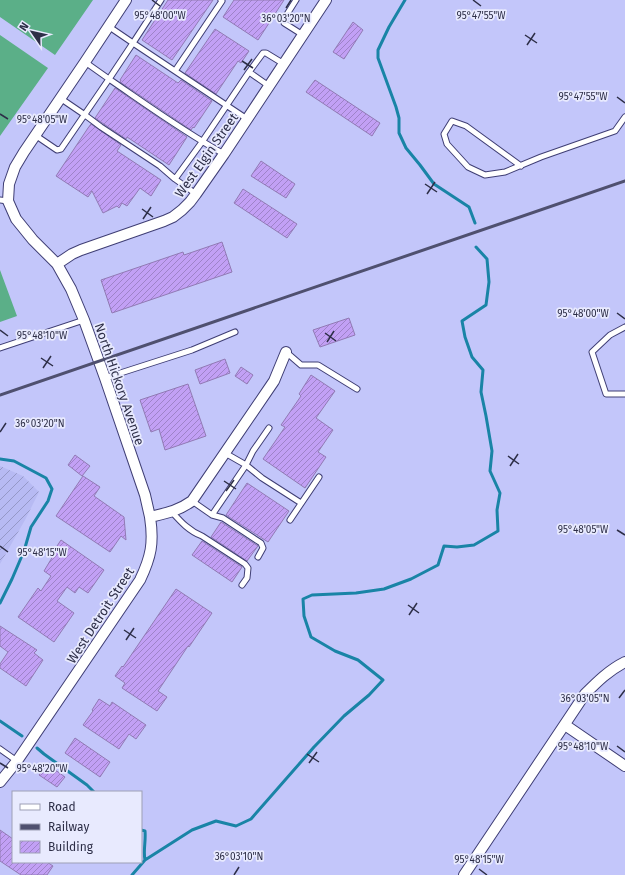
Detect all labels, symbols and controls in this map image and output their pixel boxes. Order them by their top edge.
text: 95°48'00"W [134,10,186,22]
text: 95°47'55"W [456,10,506,22]
north arrow [12,12,52,52]
text: 36°03'20"N [261,13,311,25]
text: N [17,20,32,33]
text: 95°47'55"W [558,91,608,103]
street label: West Elgin Street [172,110,241,200]
text: 95°48'05"W [17,114,68,126]
text: 95°48'00"W [557,308,609,320]
street label: North Hickory Avenue [92,321,147,447]
text: 95°48'10"W [17,330,68,342]
text: 36°03'20"N [15,418,65,430]
text: 95°48'05"W [558,524,609,536]
text: 95°48'15"W [17,547,68,559]
street label: West Detroit Street [64,564,137,666]
text: 36°03'05"N [560,693,610,705]
text: 95°48'10"W [558,741,609,753]
text: 95°48'20"W [17,763,68,775]
legend [12,791,142,863]
text: Road [48,800,76,814]
text: Railway [48,820,89,834]
text: Building [48,840,94,854]
text: 36°03'10"N [215,851,263,863]
text: 95°48'15"W [454,854,505,866]

